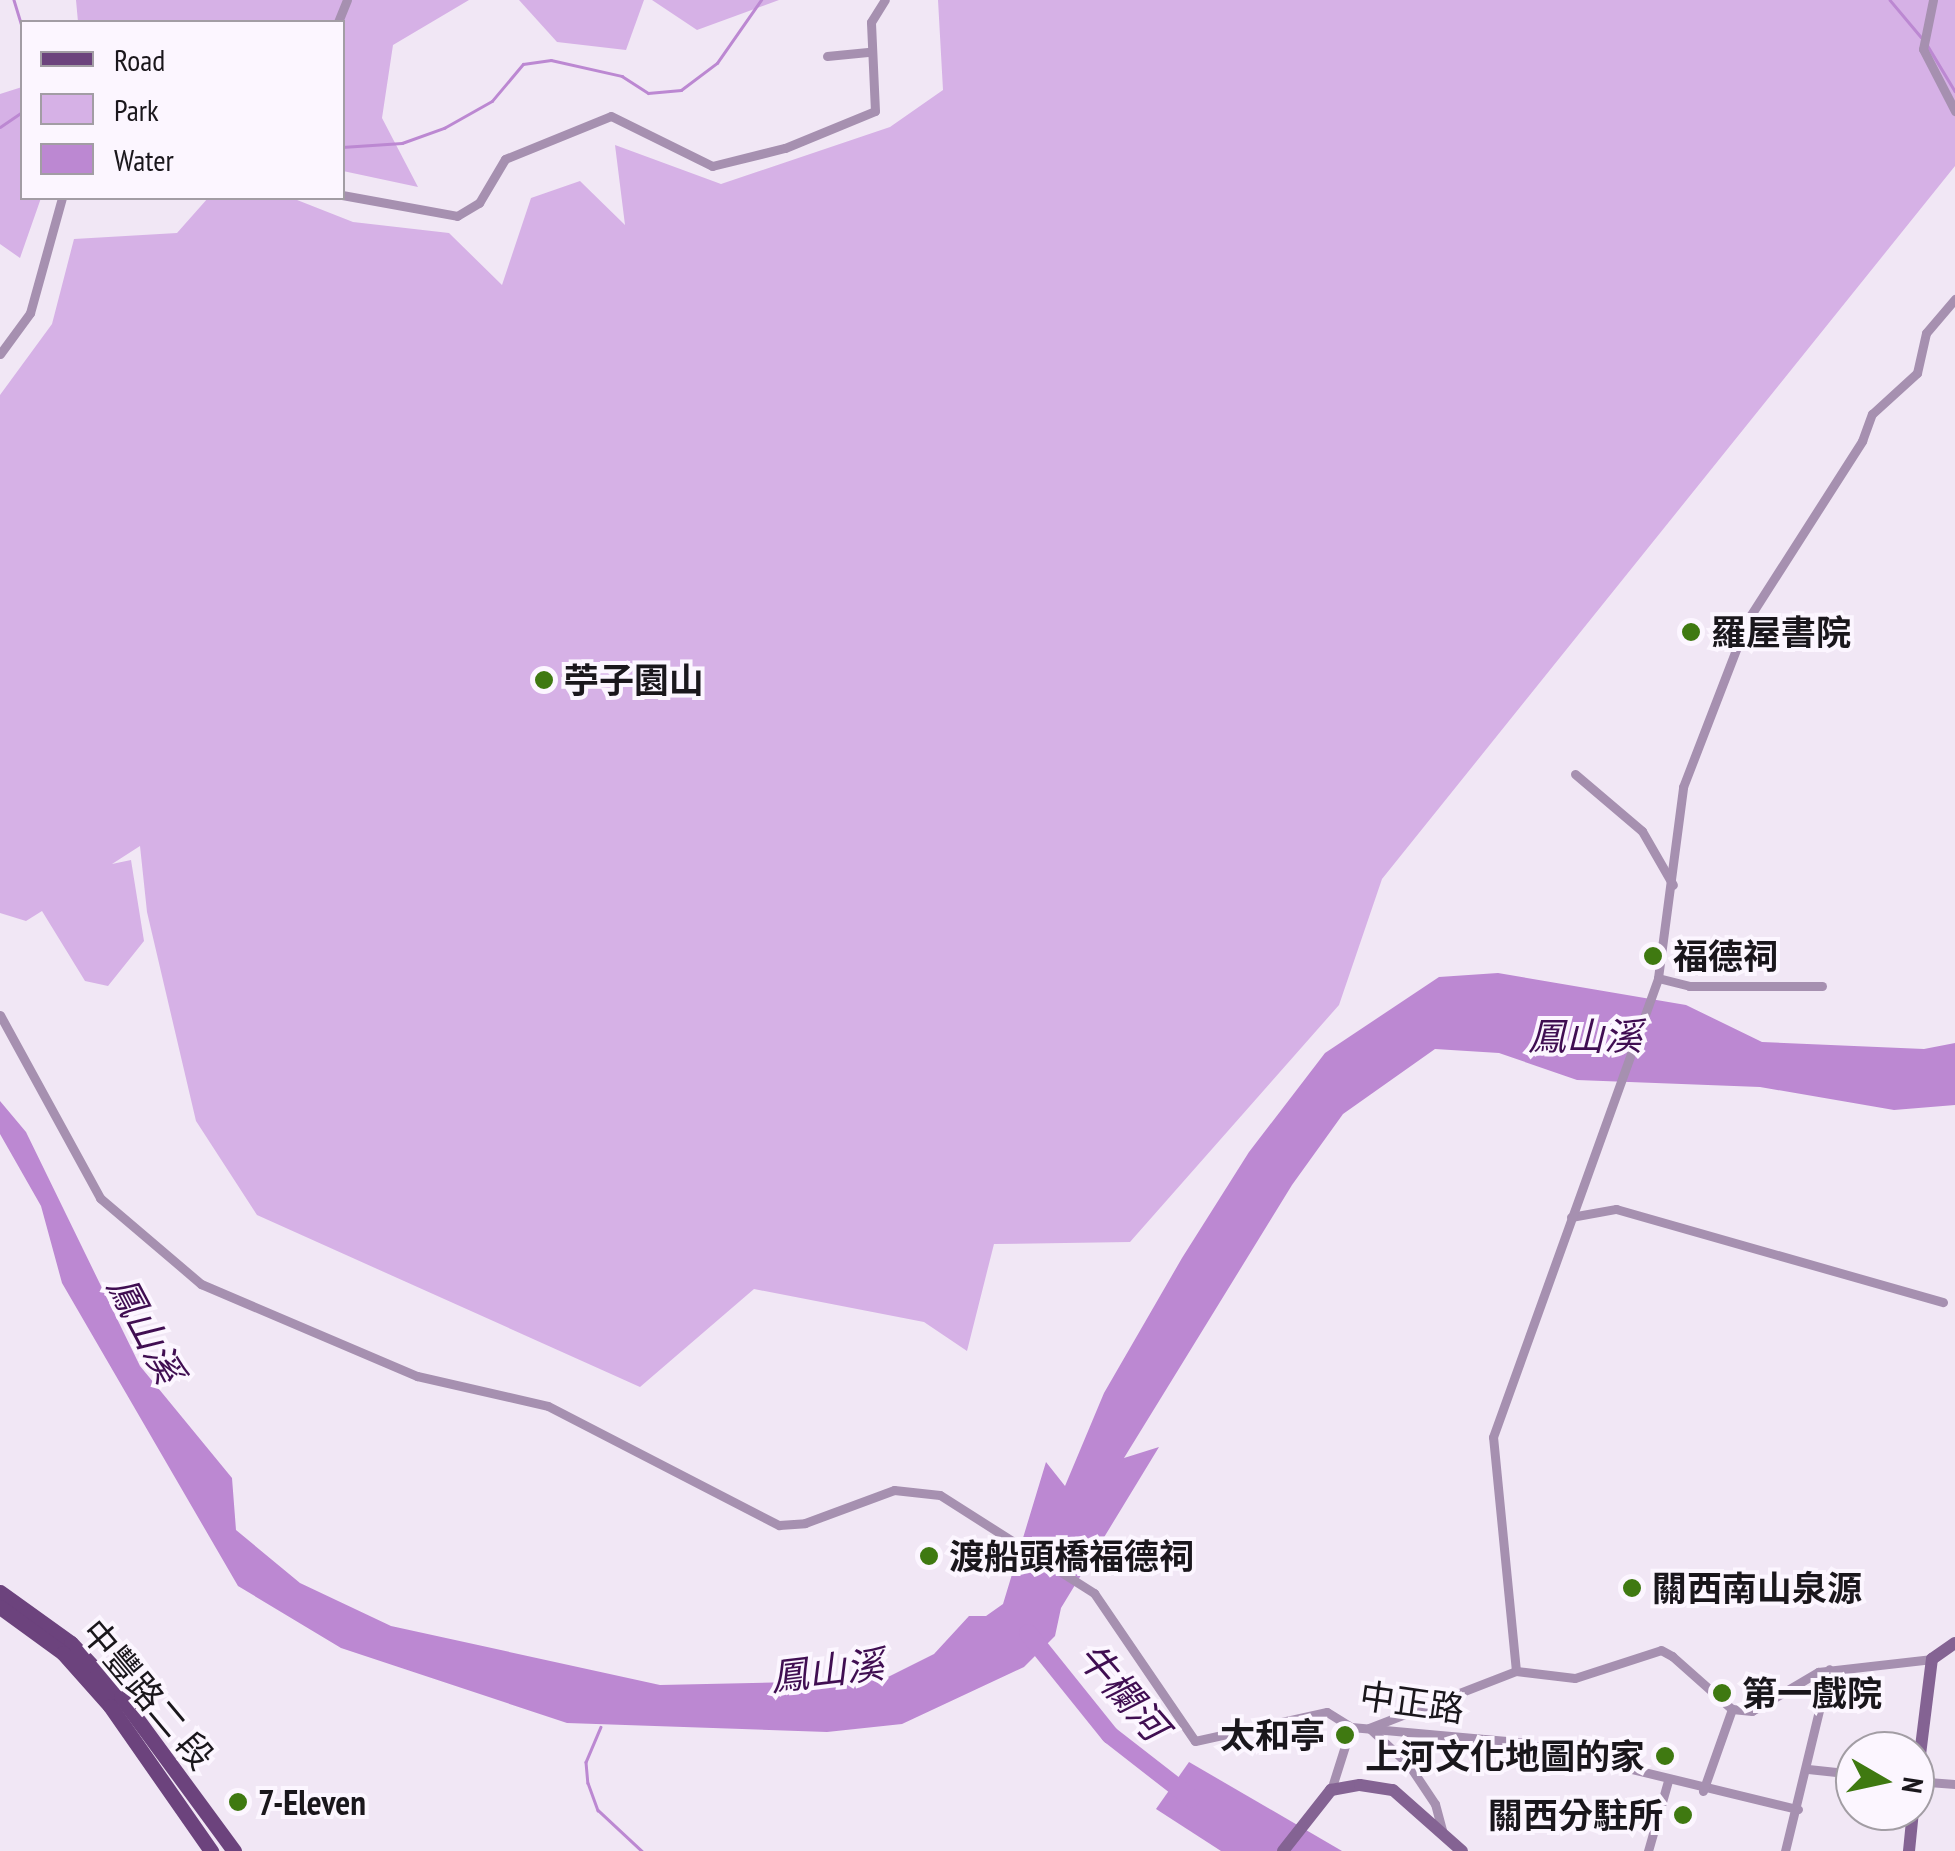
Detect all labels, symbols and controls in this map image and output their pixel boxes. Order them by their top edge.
legend [20,20,345,200]
text: Road [114,40,165,79]
text: Park [114,90,159,129]
text: Water [114,140,174,179]
place label: 羅屋書院 [1711,611,1851,653]
marker: 羅屋書院 [1680,621,1702,643]
place label: 苧子園山 [564,659,704,701]
marker: 苧子園山 [533,669,555,691]
place label: 福德祠 [1673,935,1778,977]
marker: 福德祠 [1642,945,1664,967]
water label: 鳳山溪 [1528,1013,1642,1059]
water label: 鳳山溪 [99,1268,193,1390]
place label: 渡船頭橋福德祠 [949,1535,1194,1577]
marker: 渡船頭橋福德祠 [918,1545,940,1567]
place label: 關西南山泉源 [1652,1567,1862,1609]
marker: 關西南山泉源 [1621,1577,1643,1599]
street label: 中豐路二 段 [73,1611,223,1777]
water label: 牛欄河 [1068,1633,1178,1749]
water label: 鳳山溪 [768,1640,886,1700]
place label: 第一戲院 [1742,1672,1882,1714]
street label: 中正路 [1357,1674,1467,1730]
marker: 第一戲院 [1711,1682,1733,1704]
place label: 太和亭 [1220,1714,1325,1756]
marker: 太和亭 [1334,1724,1356,1746]
north arrow [1835,1731,1935,1831]
place label: 上河文化地圖的家 [1365,1735,1645,1777]
marker: 上河文化地圖的家 [1654,1745,1676,1767]
text: N [1894,1775,1933,1796]
place label: 7-Eleven [258,1781,366,1823]
marker: 7-Eleven [227,1791,249,1813]
place label: 關西分駐所 [1488,1794,1663,1836]
marker: 關西分駐所 [1672,1804,1694,1826]

